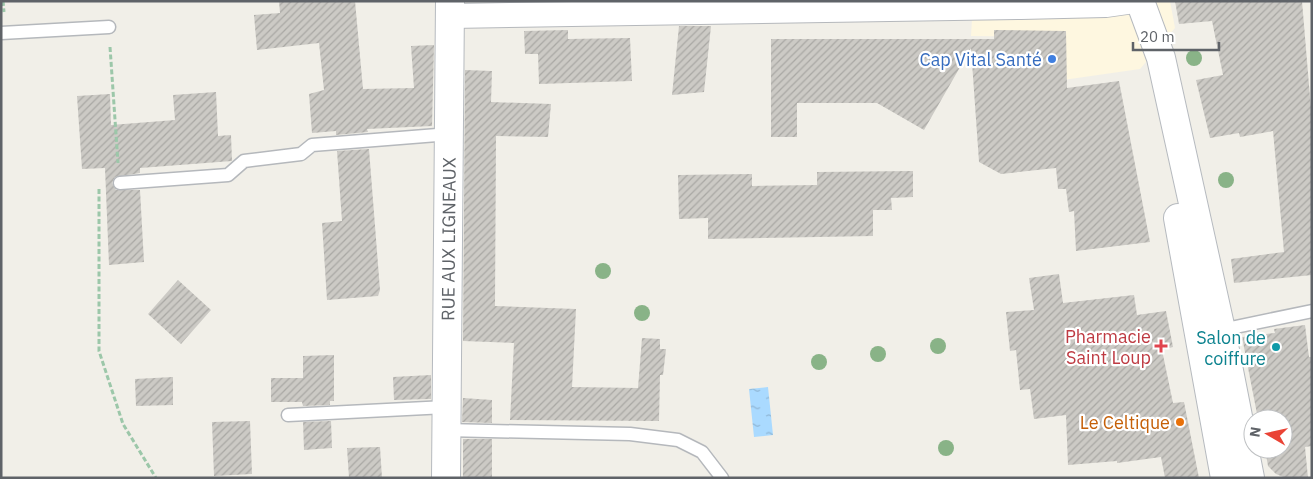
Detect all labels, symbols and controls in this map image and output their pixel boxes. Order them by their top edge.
scale bar [1133,20,1219,52]
text: 20 m [1140,27,1175,46]
place label: Cap Vital Santé [920,48,1042,71]
marker: Cap Vital Santé [1046,53,1058,65]
street label: RUE AUX LIGNEAUX [436,157,460,321]
place label: Pharmacie Saint Loup [1065,325,1151,369]
place label: Salon de coiffure [1196,326,1266,370]
marker: Pharmacie Saint Loup [1155,340,1167,352]
marker: Salon de coiffure [1270,341,1282,353]
north arrow [1243,409,1293,459]
place label: Le Celtique [1080,411,1170,434]
marker: Le Celtique [1174,416,1186,428]
text: N [1245,426,1265,438]

